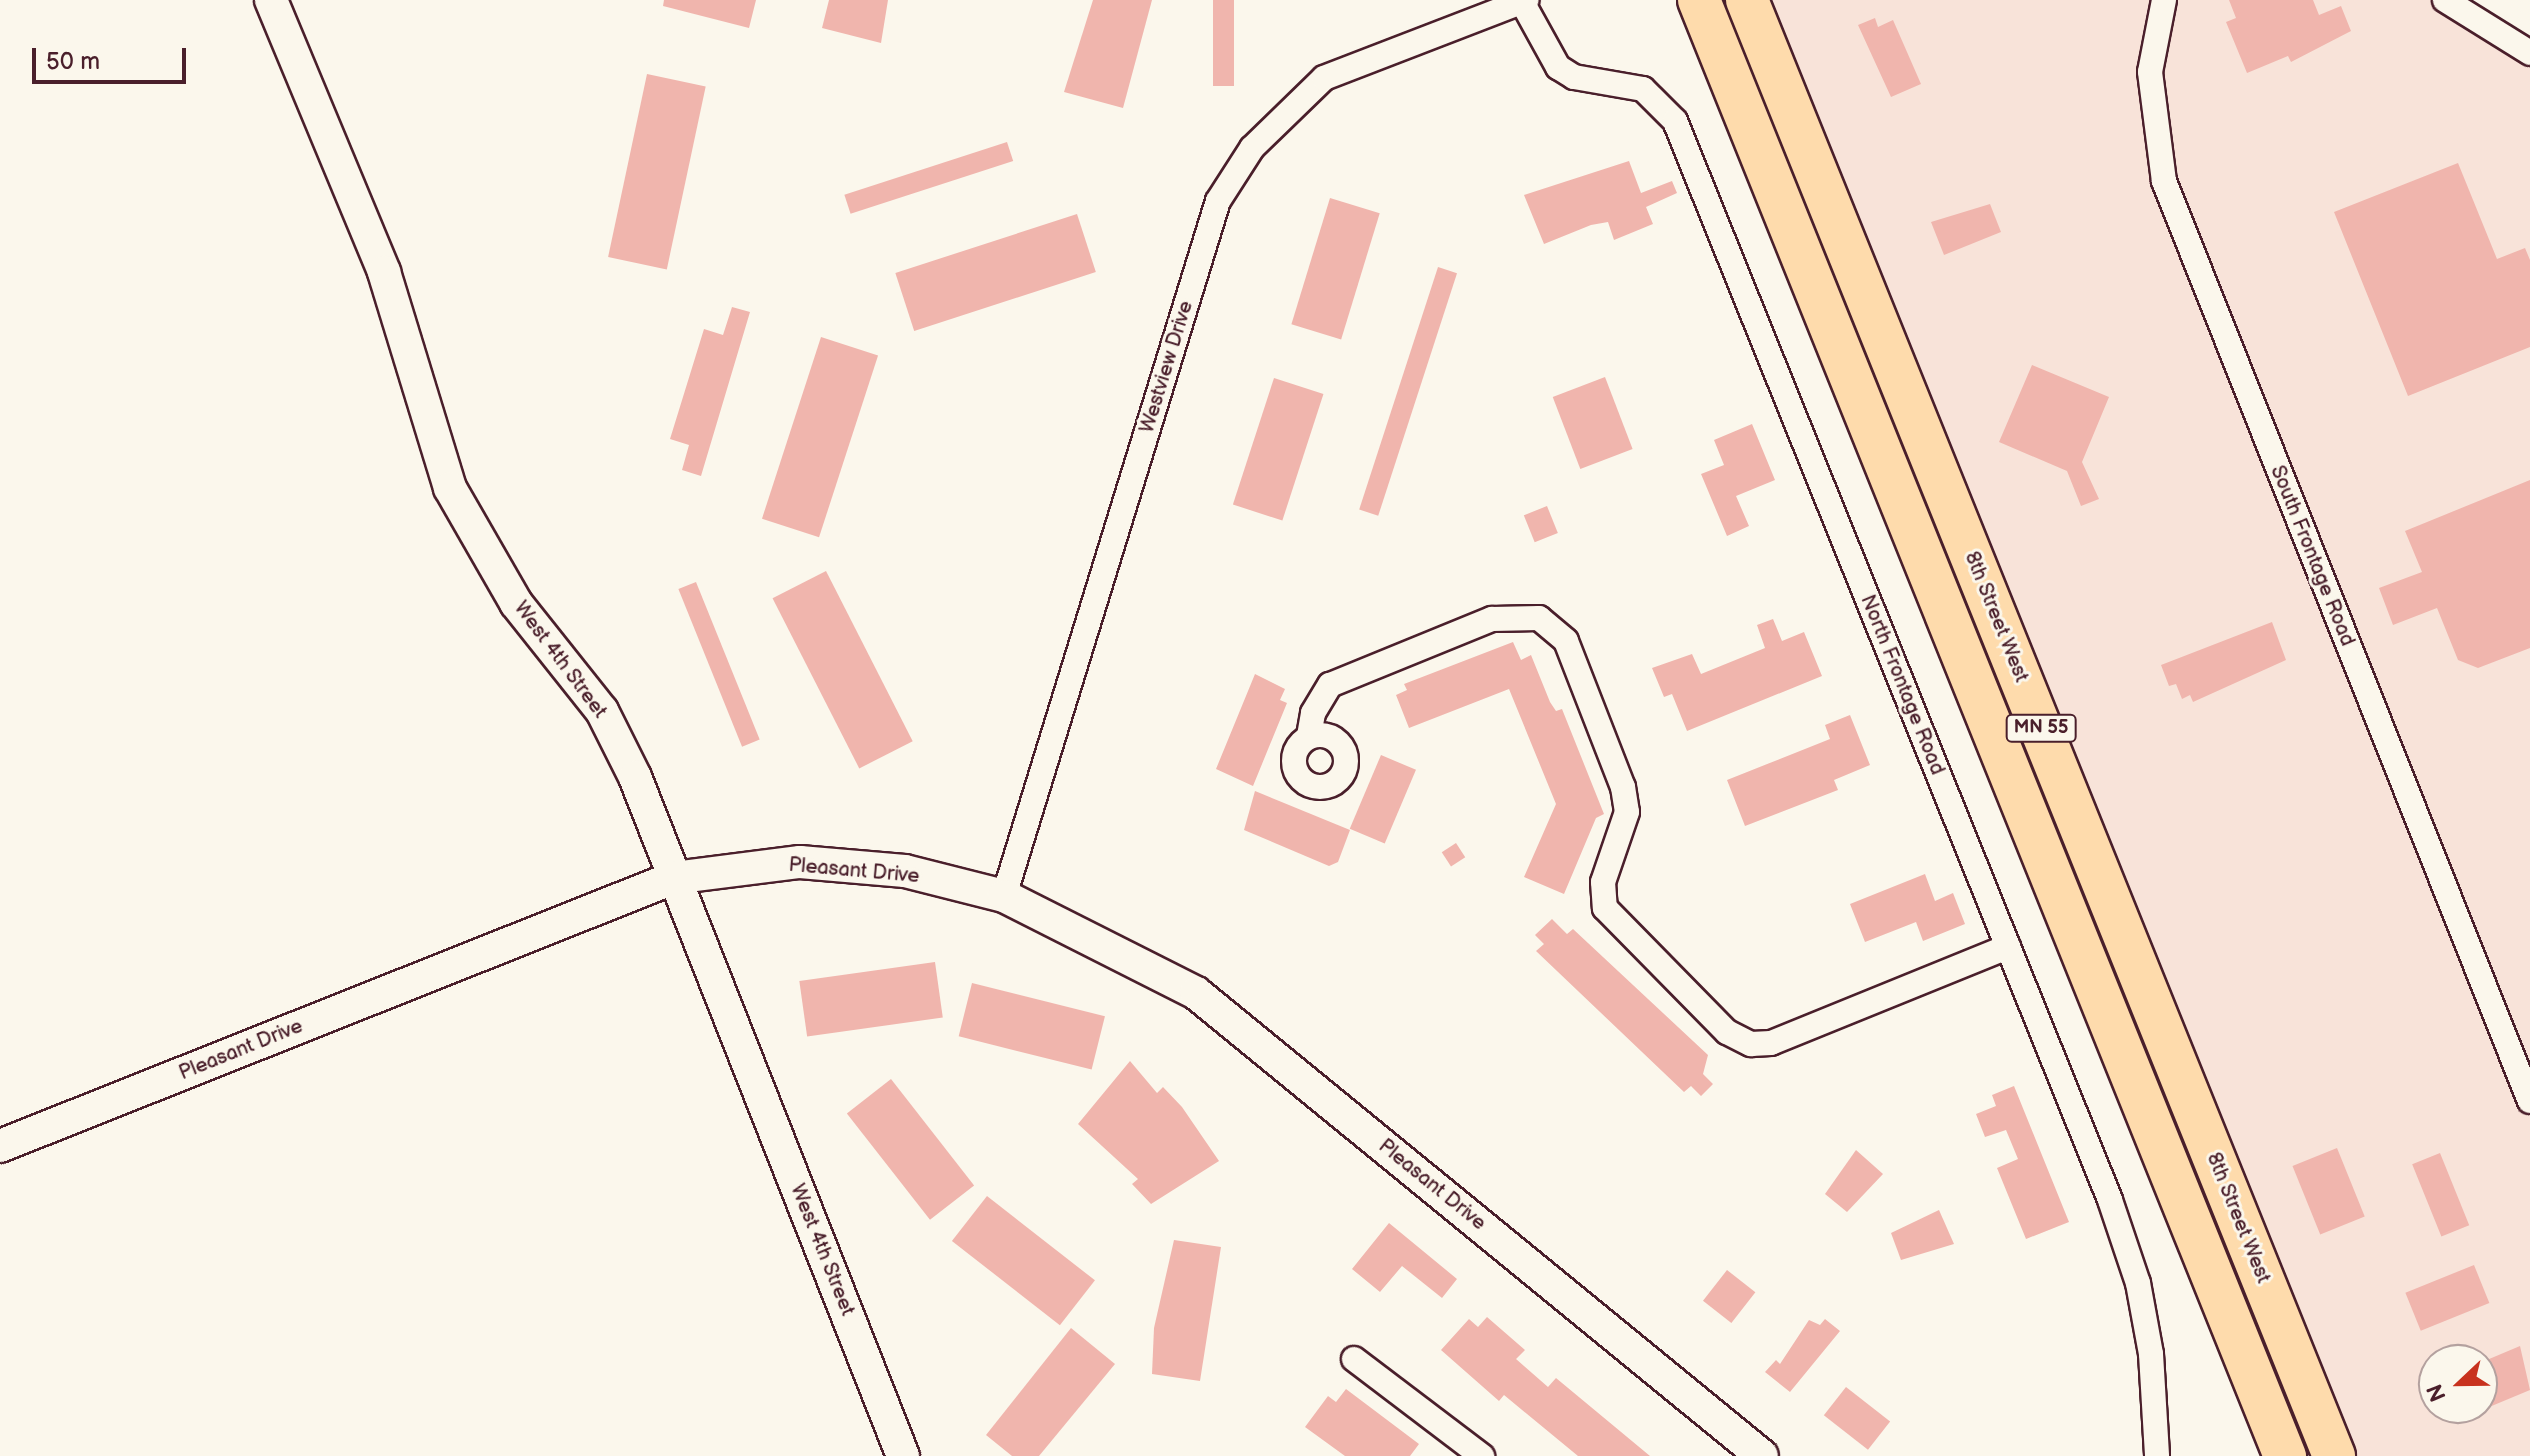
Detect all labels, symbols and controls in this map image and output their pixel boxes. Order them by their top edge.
scale bar [36,32,190,82]
text: 50 m [46,47,100,76]
street label: Westview Drive [1135,298,1199,436]
street label: South Frontage Road [2265,462,2359,650]
street label: 8th Street West [1959,548,2033,686]
street label: North Frontage Road [1855,592,1949,778]
street label: West 4th Street [508,597,612,723]
road number: MN 55 [2005,714,2077,742]
street label: Pleasant Drive [788,853,920,889]
street label: Pleasant Drive [176,1014,306,1086]
street label: Pleasant Drive [1373,1134,1491,1236]
street label: 8th Street West [2201,1149,2275,1287]
street label: West 4th Street [785,1181,859,1319]
north arrow [2418,1344,2498,1424]
text: N [2422,1380,2453,1405]

